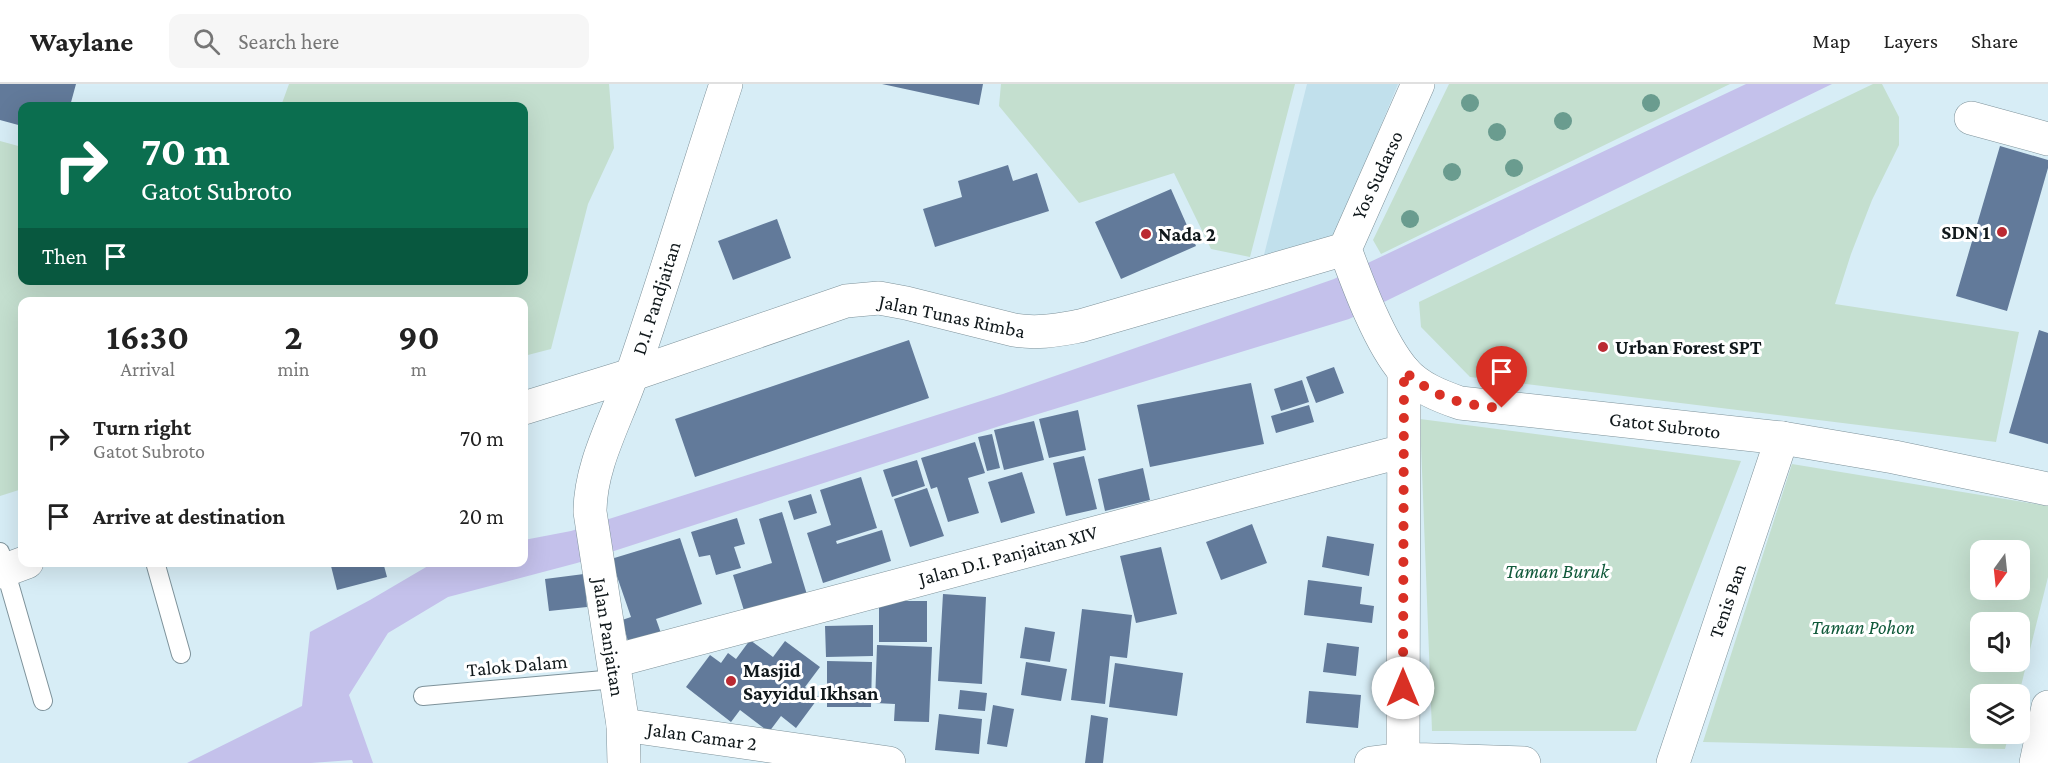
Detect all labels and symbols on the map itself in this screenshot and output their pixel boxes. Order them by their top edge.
street label: Yos Sudarso [1347,127,1407,223]
place label: SDN 1 [1941,221,1991,243]
place label: Nada 2 [1158,223,1216,245]
marker: SDN 1 [1995,225,2009,239]
marker: Nada 2 [1139,227,1153,241]
street label: D.I. Pandjaitan [627,238,686,358]
street label: Jalan Tunas Rimba [875,289,1027,343]
place label: Urban Forest SPT [1615,336,1762,358]
marker: Urban Forest SPT [1596,340,1610,354]
pin [1476,346,1527,408]
street label: Gatot Subroto [1608,407,1722,443]
street label: Jalan D.I. Panjaitan XIV [914,520,1101,591]
north arrow [1970,540,2030,600]
park label: Taman Buruk [1505,560,1610,582]
street label: Tenis Ban [1704,561,1750,641]
street label: Jalan Panjaitan [587,574,629,698]
park label: Taman Pohon [1811,616,1915,638]
street label: Talok Dalam [466,650,568,680]
position arrow [1371,656,1435,720]
place label: Masjid Sayyidul Ikhsan [743,659,879,704]
marker: Masjid Sayyidul Ikhsan [724,674,738,688]
street label: Jalan Camar 2 [643,717,758,756]

